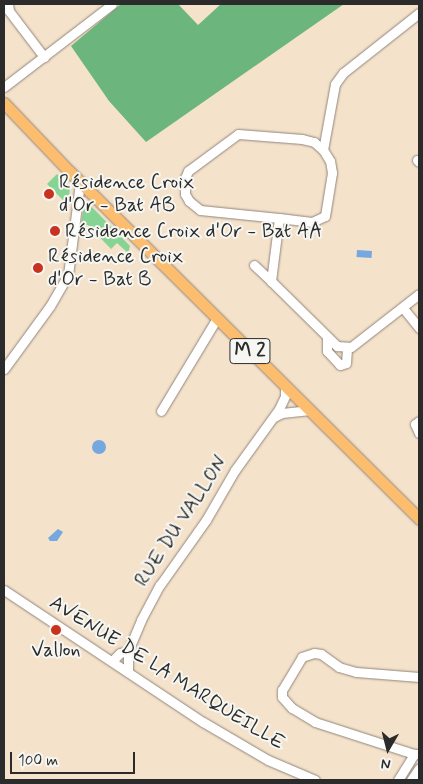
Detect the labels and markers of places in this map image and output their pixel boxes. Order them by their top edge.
place label: Résidence Croix d'Or - Bat AB [59,170,197,217]
marker: Résidence Croix d'Or - Bat AB [43,188,55,200]
place label: Résidence Croix d'Or - Bat AA [65,219,324,243]
marker: Résidence Croix d'Or - Bat AA [49,225,61,237]
place label: Résidence Croix d'Or - Bat B [48,244,186,291]
marker: Résidence Croix d'Or - Bat B [32,262,44,274]
marker: Vallon [50,624,62,636]
place label: Vallon [31,638,81,662]

